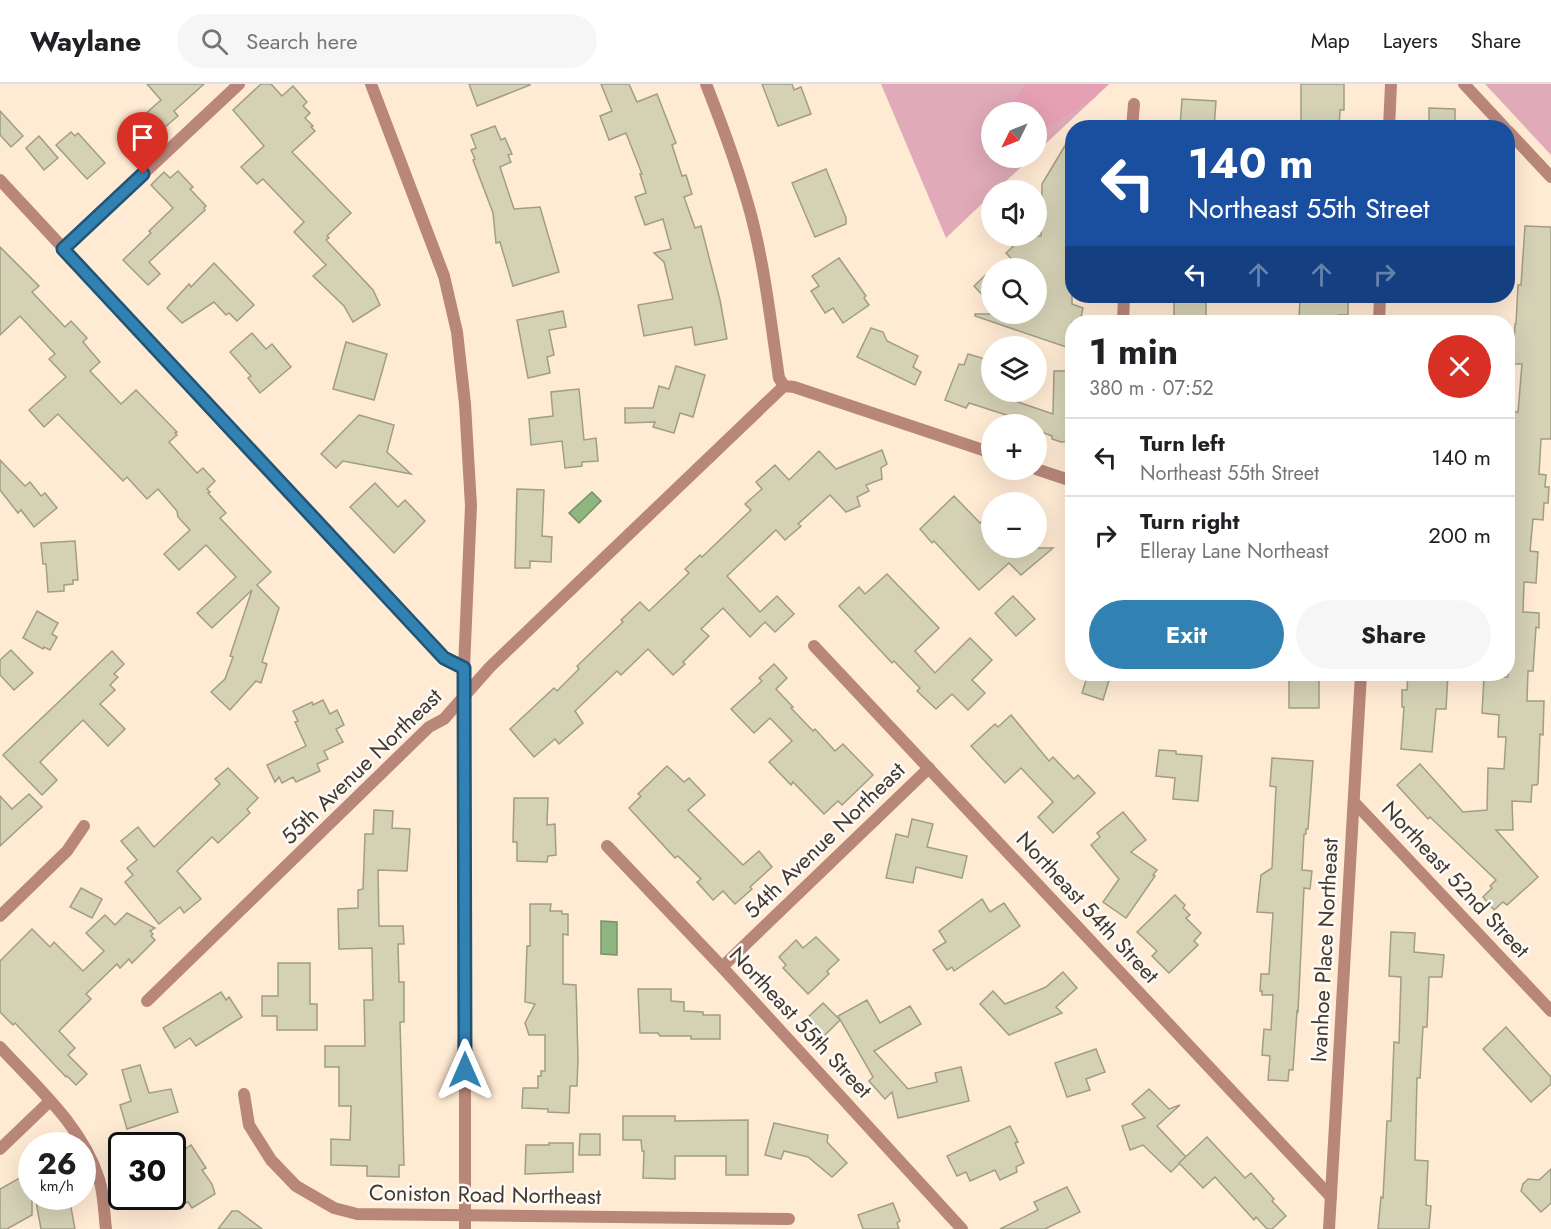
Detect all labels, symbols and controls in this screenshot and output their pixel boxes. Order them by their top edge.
search box [177,14,597,68]
text: Waylane [30,21,141,62]
icon: search [198,25,231,58]
text: Search here [246,25,358,57]
text: Map [1311,26,1350,56]
text: Layers [1383,26,1438,56]
text: Share [1471,26,1521,56]
north arrow [981,102,1047,168]
map controls [981,102,1047,558]
pin [117,112,168,174]
icon: arrive [126,121,159,154]
text: 140 m [1188,133,1314,194]
icon: left [1089,144,1167,222]
button: sound [981,180,1047,246]
text: Northeast 55th Street [1188,189,1430,228]
button: search [981,258,1047,324]
icon: left [1179,258,1212,291]
icon: ahead [1242,258,1275,291]
icon: ahead [1305,258,1338,291]
icon: right [1368,258,1401,291]
text: 1 min [1089,325,1178,377]
button: close [1428,335,1491,398]
button: layers [981,336,1047,402]
text: 380 m · 07:52 [1089,374,1214,403]
button: + [981,414,1047,480]
text: Turn left [1140,427,1225,459]
icon: left [1089,441,1122,474]
text: 140 m [1431,441,1491,473]
text: Northeast 55th Street [1140,459,1319,488]
button: − [981,492,1047,558]
text: Turn right [1140,505,1240,537]
icon: right [1089,519,1122,552]
text: 200 m [1428,519,1491,551]
text: Elleray Lane Northeast [1140,537,1328,566]
button: Exit [1089,600,1284,669]
button: Share [1296,600,1491,669]
street label: 55th Avenue Northeast [273,680,449,851]
street label: 54th Avenue Northeast [736,754,912,926]
street label: Northeast 52nd Street [1375,793,1538,965]
street label: Northeast 54th Street [1009,824,1167,991]
street label: Ivanhoe Place Northeast [1302,836,1346,1063]
street label: Northeast 55th Street [722,939,880,1105]
position arrow [433,1038,497,1102]
speed limit sign: 30 [108,1132,186,1210]
text: 26 [37,1142,77,1185]
text: km/h [40,1175,74,1197]
street label: Coniston Road Northeast [369,1176,602,1212]

